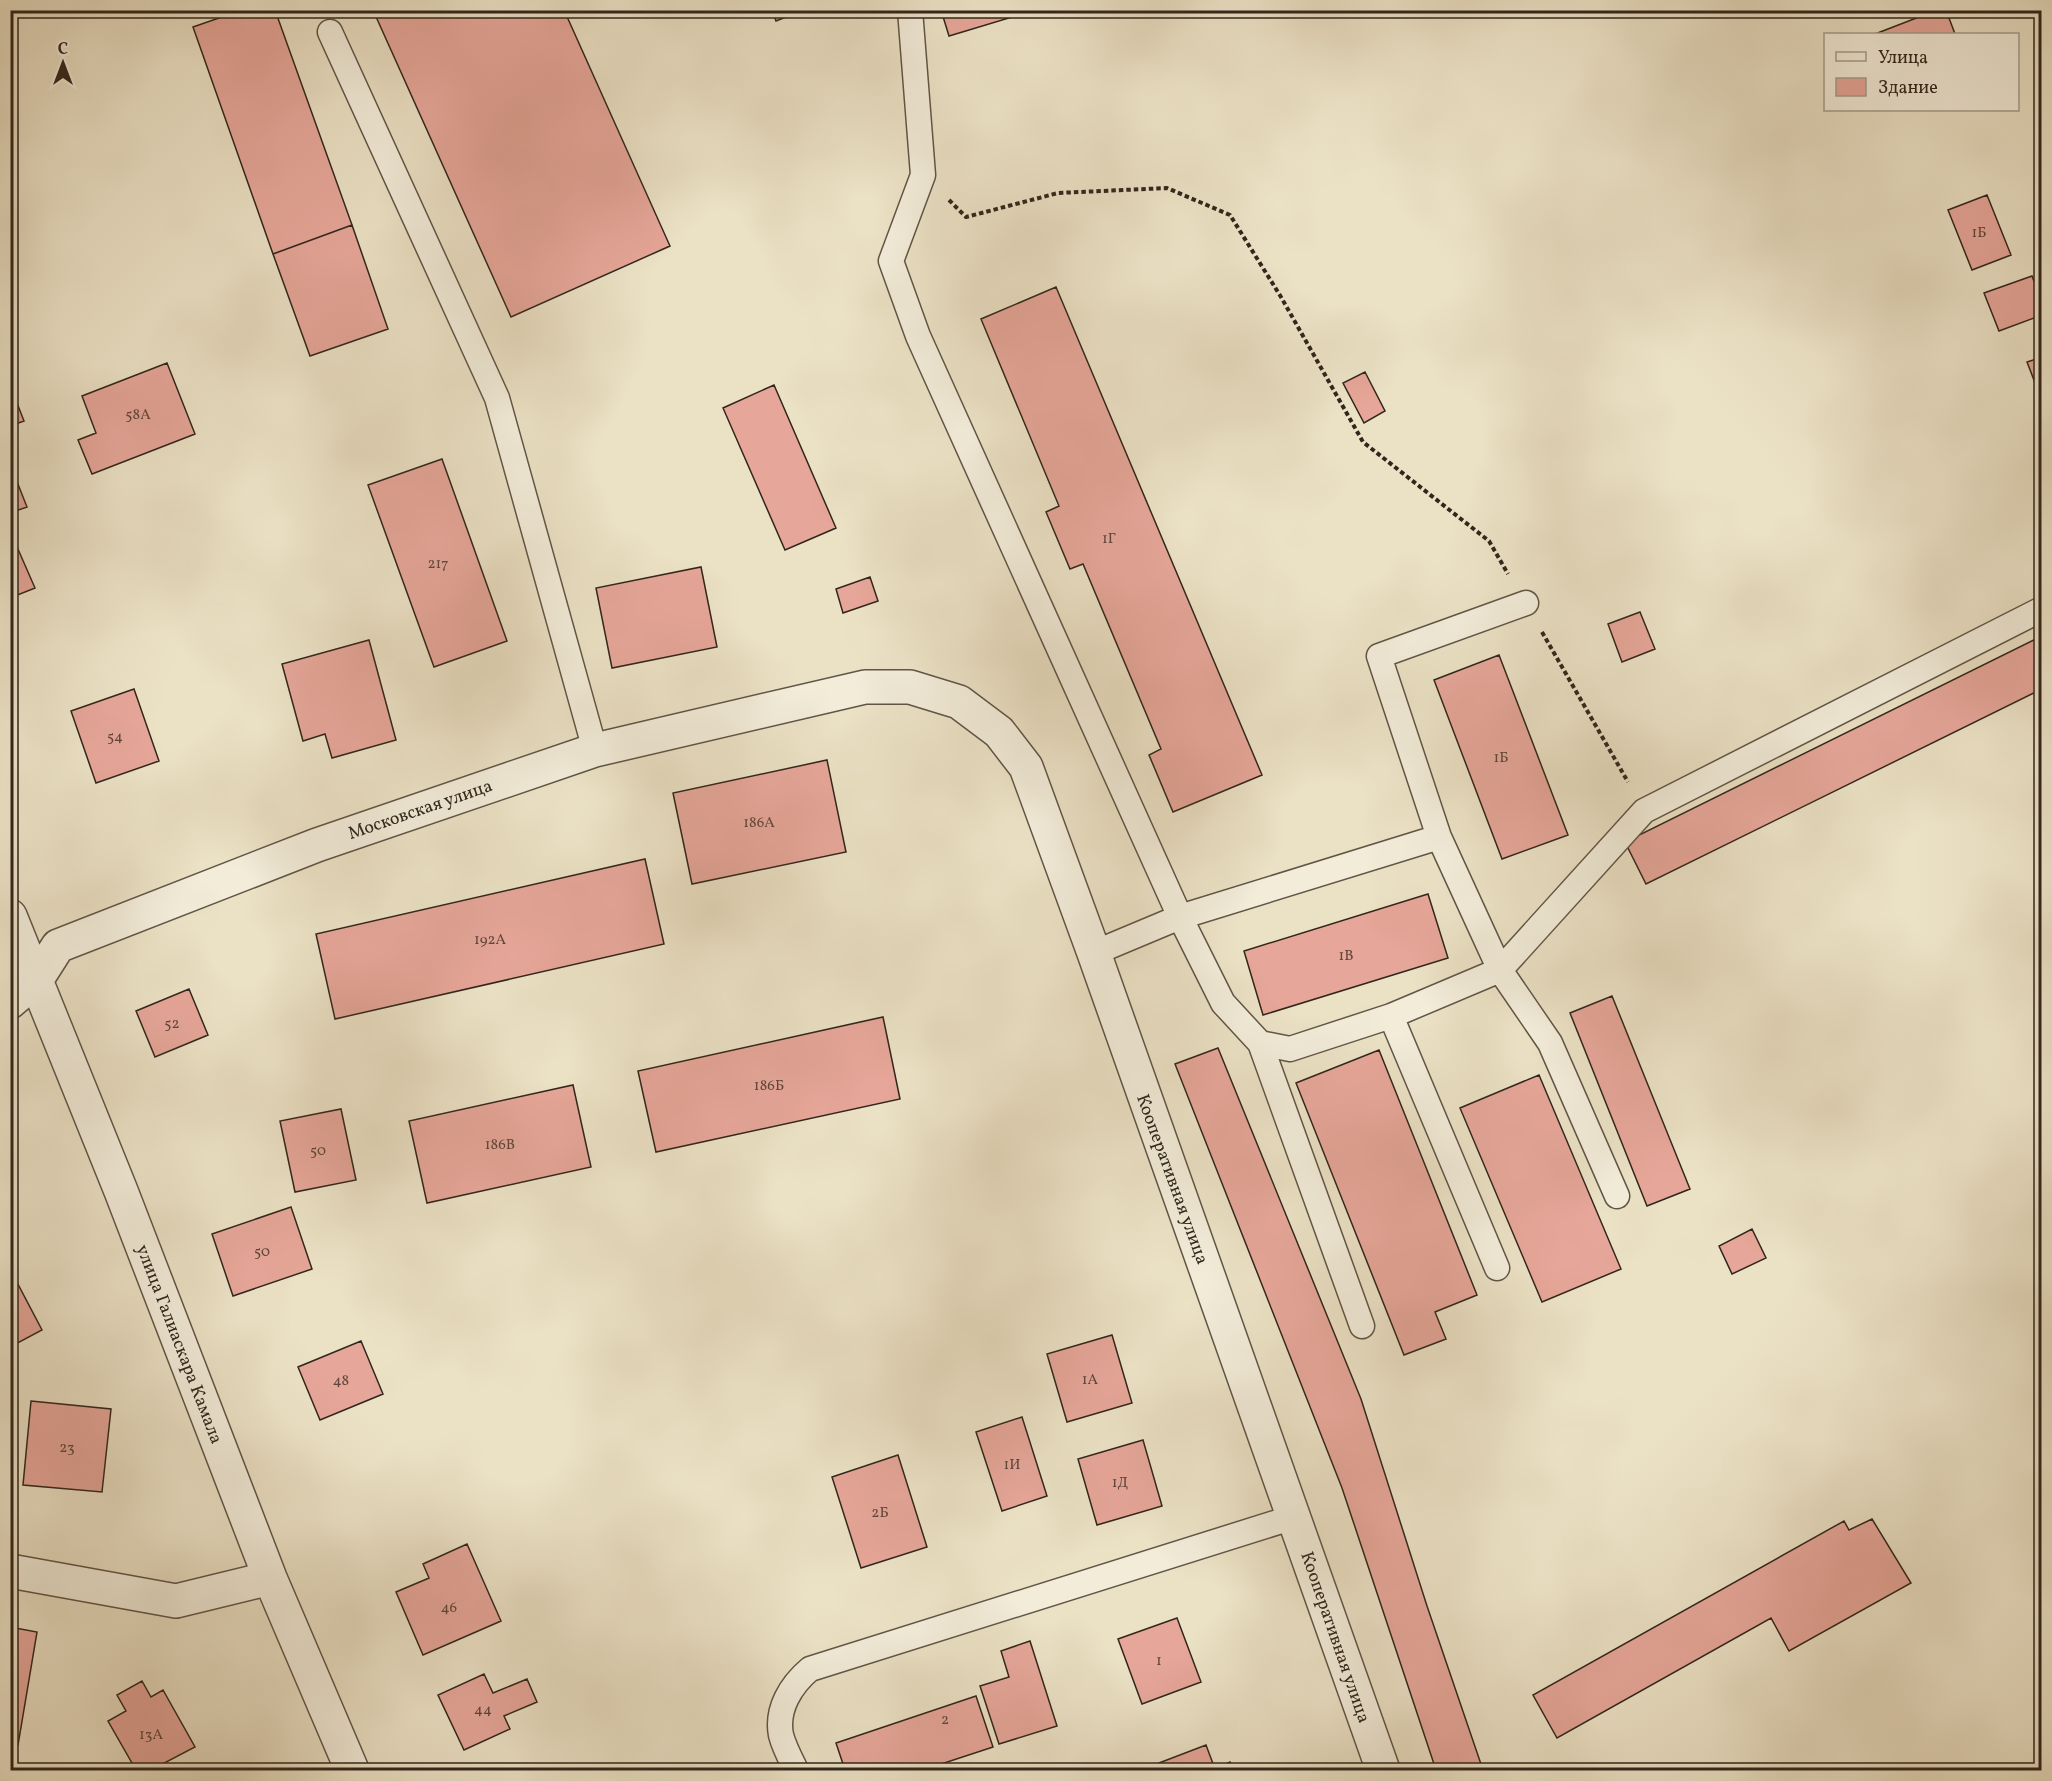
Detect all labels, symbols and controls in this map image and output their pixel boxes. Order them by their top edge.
north arrow [33,33,93,93]
legend [1824,33,2019,111]
text: С [58,39,68,61]
text: Улица [1878,46,1928,71]
text: Здание [1878,76,1938,101]
house number: 1Б [1971,223,1987,244]
house number: 58А [125,405,151,426]
house number: 1Г [1102,529,1116,550]
house number: 217 [427,554,449,575]
house number: 54 [107,727,123,748]
house number: 1Б [1493,748,1509,769]
street label: Московская улица [345,774,496,847]
house number: 186А [743,813,775,834]
house number: 192А [474,930,507,951]
house number: 1В [1338,946,1354,967]
house number: 52 [164,1014,180,1035]
house number: 186Б [754,1076,784,1097]
street label: Кооперативная улица [1129,1091,1214,1268]
house number: 186В [485,1135,515,1156]
house number: 50 [310,1141,326,1162]
street label: улица Галиаскара Камала [129,1241,228,1448]
house number: 50 [254,1242,270,1263]
house number: 1А [1082,1370,1099,1391]
house number: 48 [333,1371,349,1392]
house number: 23 [59,1438,75,1459]
house number: 1И [1003,1455,1021,1476]
house number: 1Д [1112,1473,1128,1494]
house number: 2Б [871,1503,889,1524]
street label: Кооперативная улица [1294,1548,1376,1727]
house number: 46 [441,1598,457,1619]
house number: 1 [1156,1651,1162,1672]
house number: 44 [474,1700,492,1721]
house number: 2 [941,1710,949,1731]
house number: 13А [139,1725,163,1746]

